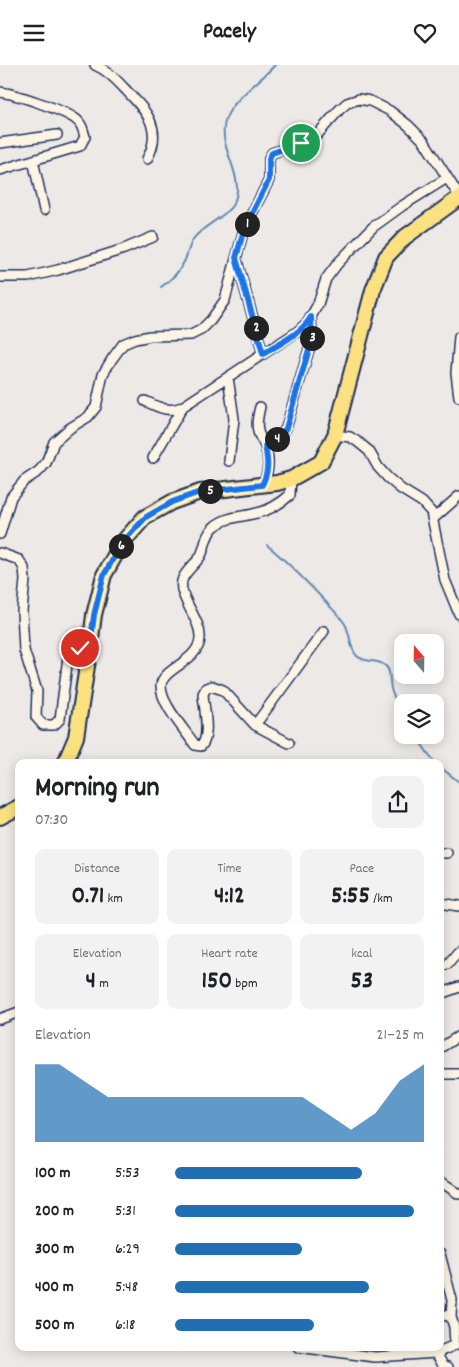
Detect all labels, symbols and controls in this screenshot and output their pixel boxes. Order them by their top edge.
text: Pacely [203,17,256,48]
icon: menu [20,19,48,47]
icon: heart [411,19,439,47]
pin [280,122,322,164]
icon: arrive [287,129,315,157]
pin: 1 [234,211,260,237]
text: 1 [246,214,249,234]
pin: 2 [244,315,268,341]
text: 2 [253,318,260,338]
pin: 3 [300,325,324,351]
text: 3 [309,328,316,348]
pin: 4 [264,427,290,451]
text: 4 [275,429,280,449]
pin: 5 [198,479,222,503]
text: 5 [207,481,214,501]
pin: 6 [108,533,134,559]
text: 6 [118,536,125,556]
pin [59,627,101,669]
icon: check [66,634,94,662]
north arrow [394,634,444,684]
map controls [394,634,444,744]
button: layers [394,694,444,744]
text: Morning run [35,770,159,810]
button: share [372,776,424,828]
text: 07:30 [35,809,68,832]
text: Distance [74,859,120,879]
text: Time [218,859,241,879]
text: Pace [349,859,374,879]
text: 0.71 [71,879,104,915]
text: 4:12 [214,879,245,915]
text: 5:55 [331,879,370,915]
text: km [104,889,123,909]
text: /km [370,889,393,909]
text: Elevation [73,944,122,964]
text: Heart rate [201,944,258,964]
text: kcal [351,944,372,964]
text: 4 [86,964,96,1000]
text: 150 [201,964,232,1000]
text: 53 [350,964,373,1000]
text: m [96,974,109,994]
text: bpm [232,974,258,994]
text: Elevation [35,1024,91,1047]
text: 21–25 m [377,1024,424,1047]
text: 100 m [35,1162,71,1185]
text: 5:53 [115,1162,140,1185]
text: 200 m [35,1200,74,1223]
text: 5:31 [115,1200,136,1223]
text: 300 m [35,1238,74,1261]
text: 6:29 [115,1238,140,1261]
text: 400 m [35,1276,74,1299]
text: 5:48 [115,1276,138,1299]
text: 500 m [35,1314,75,1337]
text: 6:18 [115,1314,135,1337]

